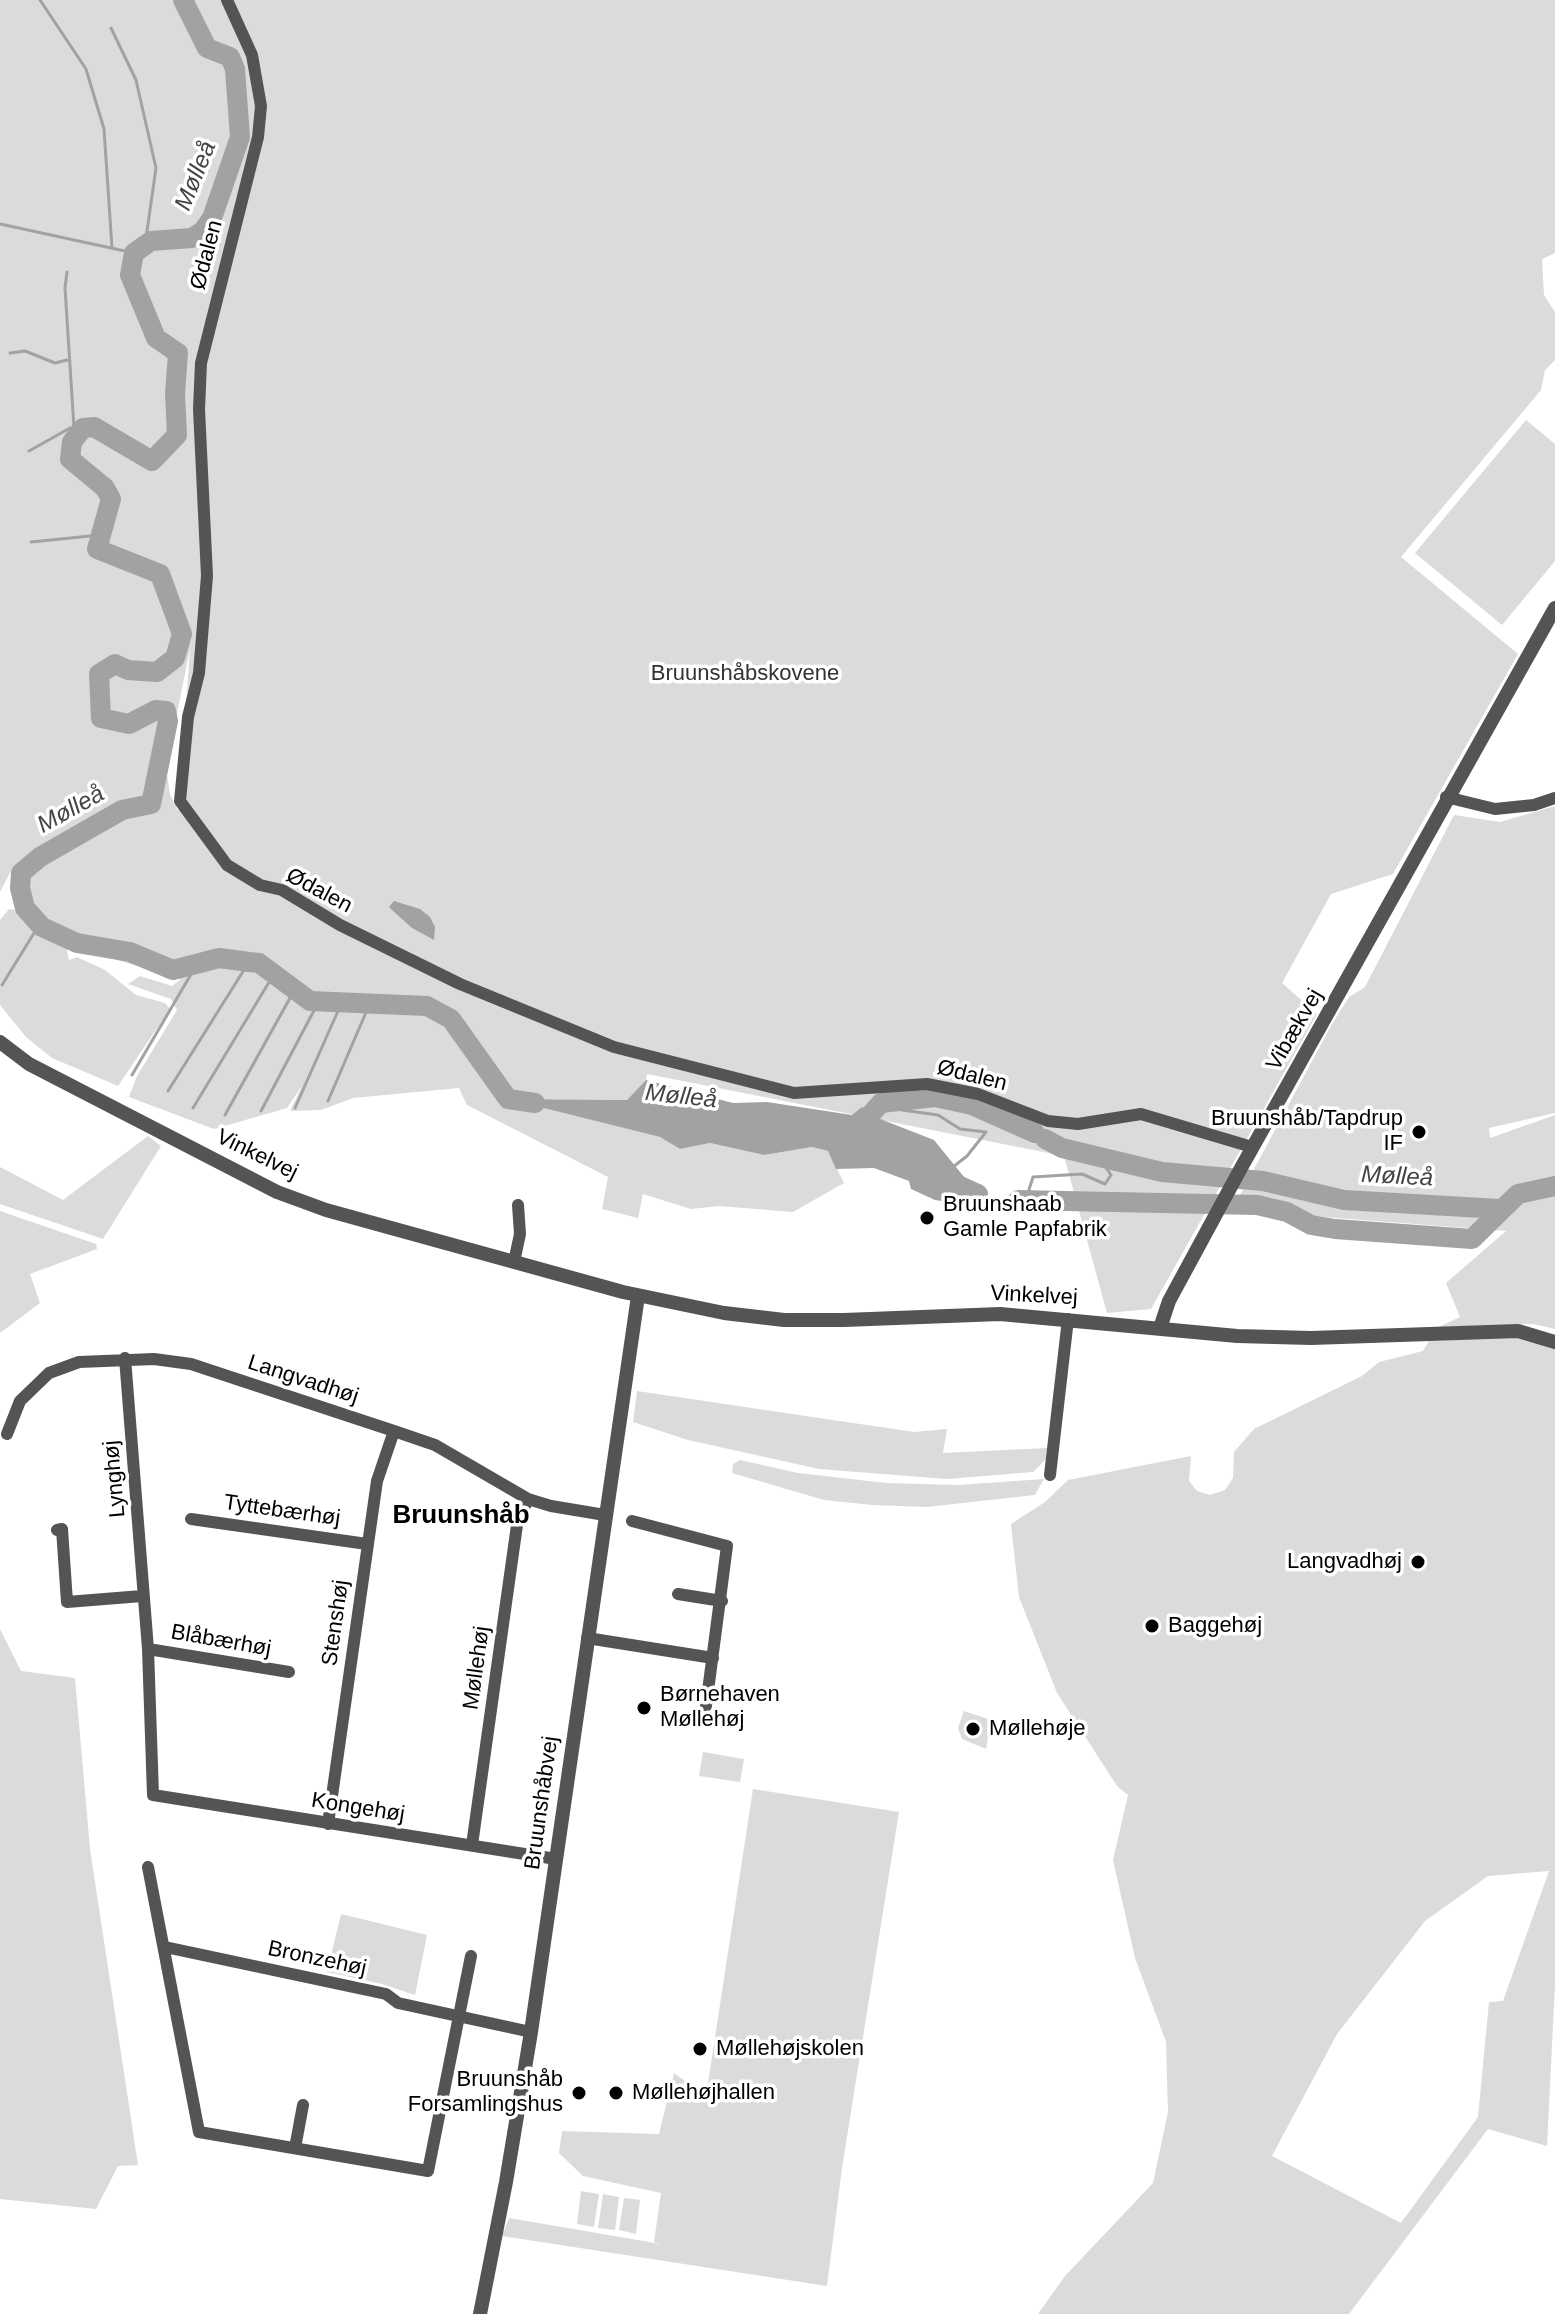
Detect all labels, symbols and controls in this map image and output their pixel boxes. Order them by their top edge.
water label: Mølleå [169,137,223,215]
street label: Ødalen [185,217,229,293]
park label: Bruunshåbskovene [651,661,839,687]
water label: Mølleå [33,780,109,840]
street label: Ødalen [281,863,357,919]
street label: Vibækvej [1261,984,1329,1076]
street label: Ødalen [934,1055,1010,1097]
water label: Mølleå [644,1079,718,1115]
place label: Bruunshåb/Tapdrup IF [1211,1106,1403,1158]
marker: Bruunshåb/Tapdrup IF [1410,1123,1428,1141]
street label: Vinkelvej [212,1124,302,1186]
water label: Mølleå [1360,1161,1434,1193]
place label: Bruunshaab Gamle Papfabrik [943,1192,1107,1244]
marker: Bruunshaab Gamle Papfabrik [918,1209,936,1227]
street label: Vinkelvej [990,1281,1078,1311]
street label: Langvadhøj [244,1350,362,1410]
street label: Lynghøj [98,1439,132,1519]
street label: Tyttebærhøj [222,1490,342,1532]
district label: Bruunshåb [392,1500,530,1532]
place label: Langvadhøj [1287,1549,1402,1575]
marker: Langvadhøj [1409,1553,1427,1571]
street label: Stenshøj [317,1578,355,1668]
place label: Baggehøj [1168,1613,1262,1639]
marker: Baggehøj [1143,1617,1161,1635]
street label: Blåbærhøj [169,1619,273,1663]
street label: Møllehøj [458,1624,496,1712]
place label: Børnehaven Møllehøj [660,1682,780,1734]
marker: Børnehaven Møllehøj [635,1699,653,1717]
place label: Møllehøje [989,1716,1086,1742]
marker: Møllehøje [964,1720,982,1738]
street label: Bruunshåbvej [520,1735,564,1871]
street label: Kongehøj [309,1788,407,1828]
street label: Bronzehøj [265,1936,369,1982]
place label: Møllehøjskolen [716,2036,864,2062]
marker: Møllehøjskolen [691,2040,709,2058]
place label: Bruunshåb Forsamlingshus [408,2067,563,2118]
place label: Møllehøjhallen [632,2080,775,2106]
marker: Bruunshåb Forsamlingshus [570,2084,588,2102]
marker: Møllehøjhallen [607,2084,625,2102]

